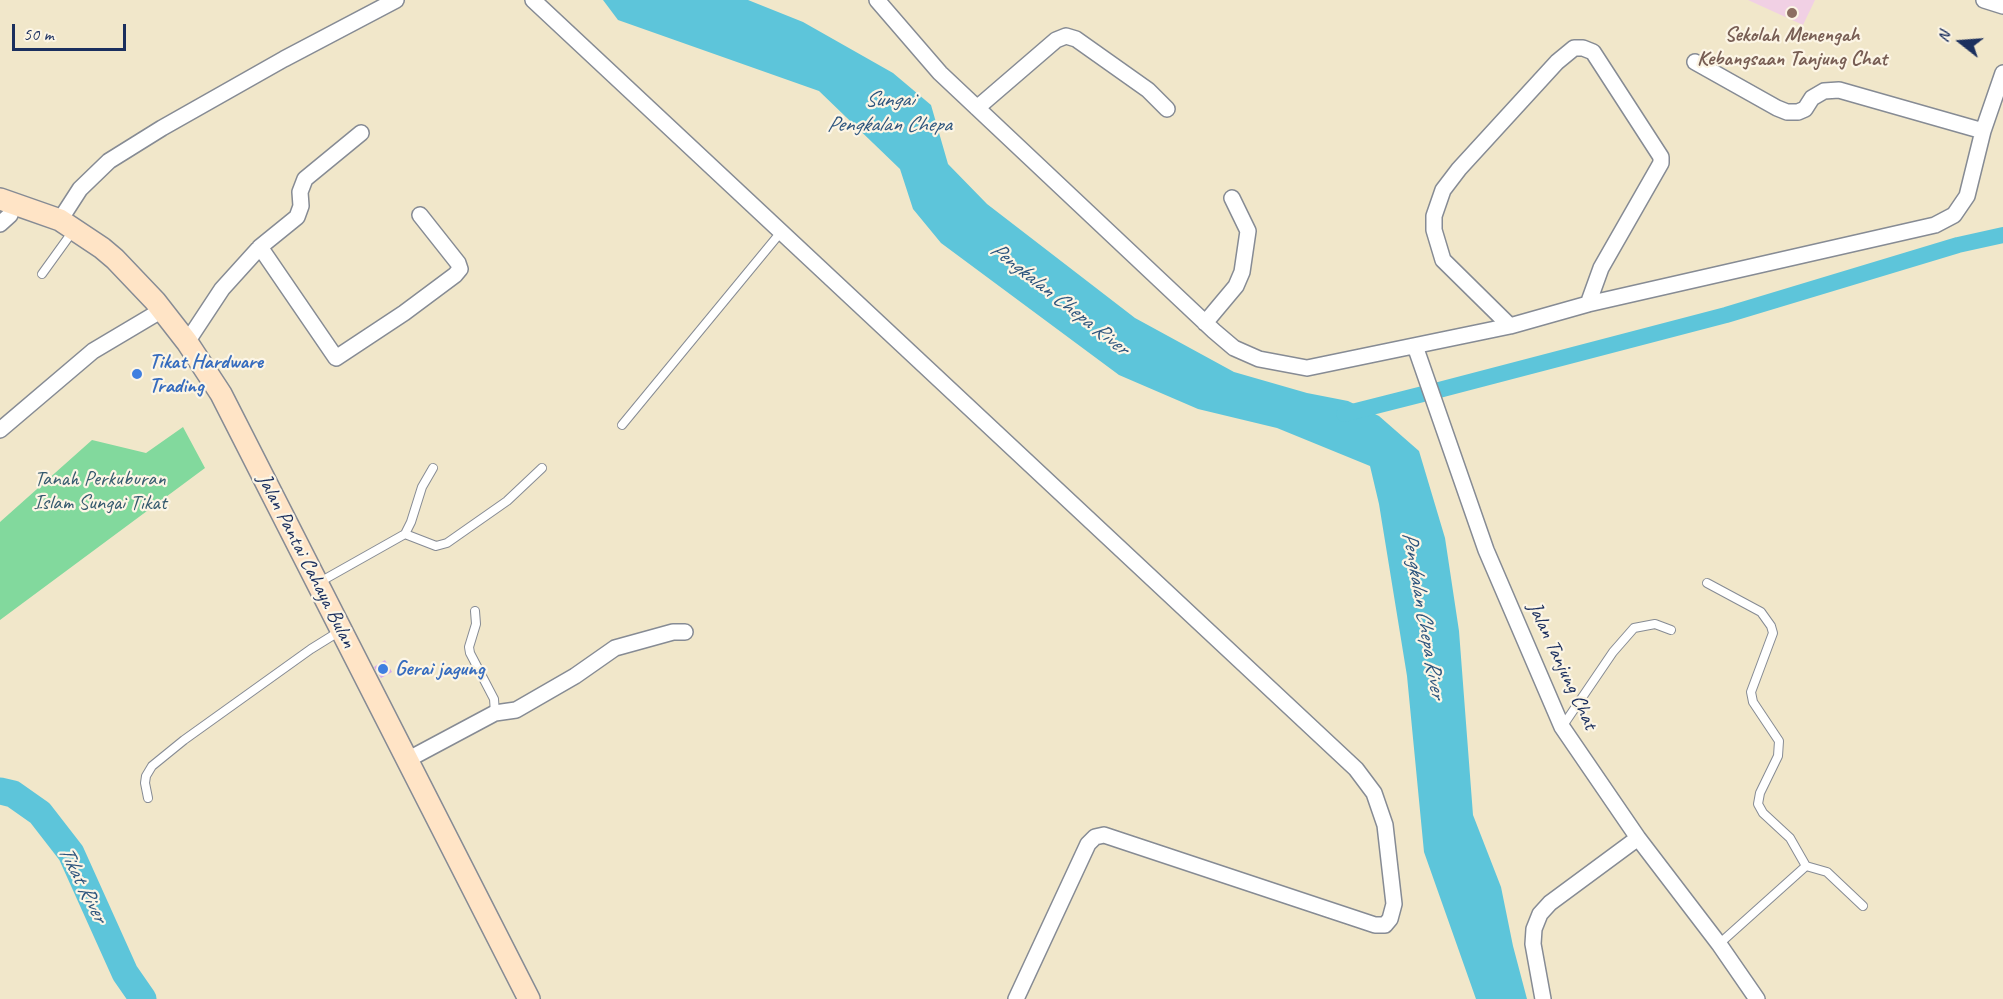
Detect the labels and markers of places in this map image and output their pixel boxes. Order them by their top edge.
marker: Sekolah Menengah Kebangsaan Tanjung Chat [1785,6,1799,20]
place label: Sekolah Menengah Kebangsaan Tanjung Chat [1697,22,1887,72]
place label: Tikat Hardware Trading [149,349,263,399]
marker: Tikat Hardware Trading [130,367,144,381]
place label: Gerai jagung [395,656,484,682]
marker: Gerai jagung [376,662,390,676]

